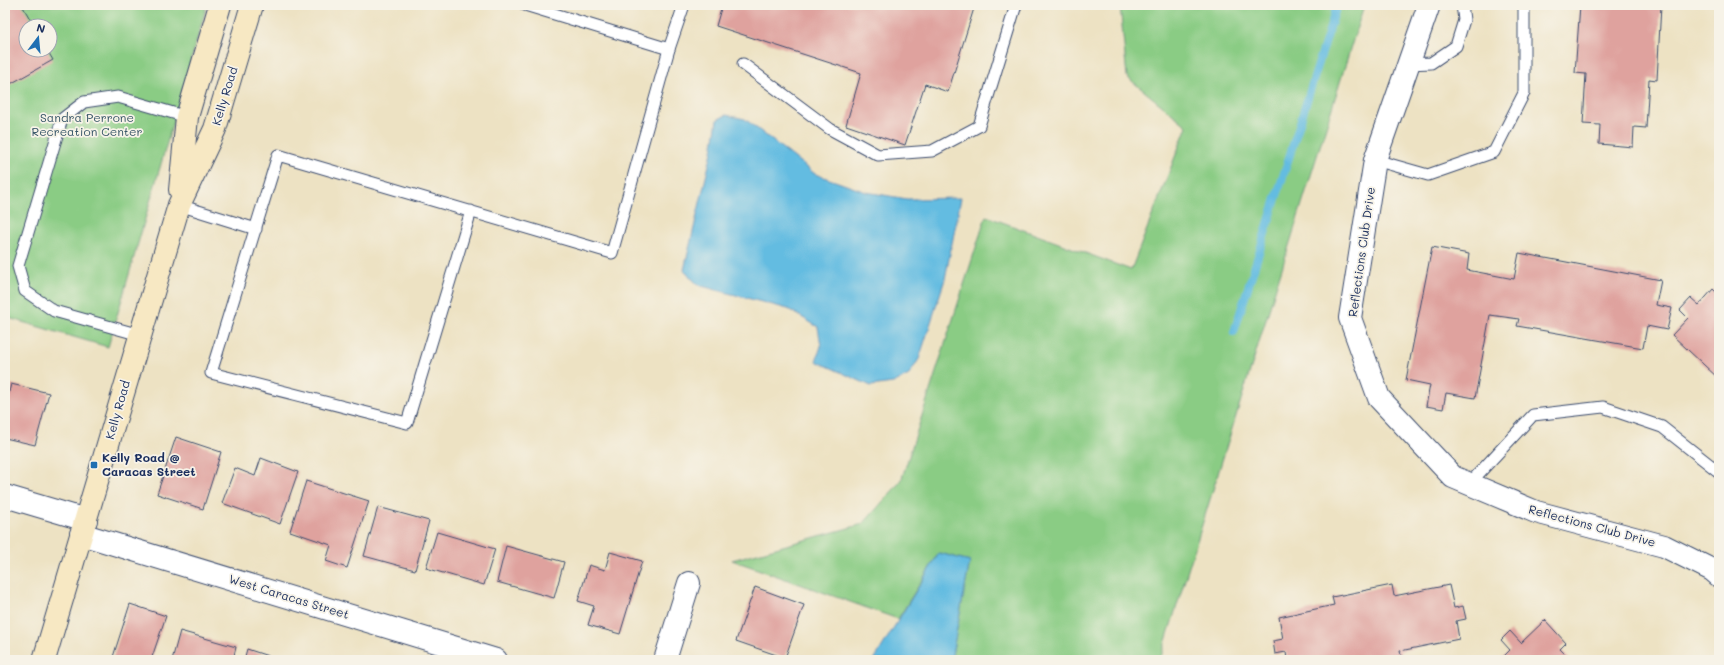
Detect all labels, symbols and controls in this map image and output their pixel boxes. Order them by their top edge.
north arrow [18,18,58,58]
text: N [35,20,47,36]
street label: Kelly Road [208,64,241,127]
park label: Sandra Perrone Recreation Center [31,109,143,139]
street label: Reflections Club Drive [1344,186,1378,318]
street label: Kelly Road [101,378,133,441]
place label: Kelly Road @ Caracas Street [102,449,196,479]
marker: Kelly Road @ Caracas Street [89,460,99,470]
street label: Reflections Club Drive [1527,500,1658,550]
street label: West Caracas Street [227,570,351,622]

